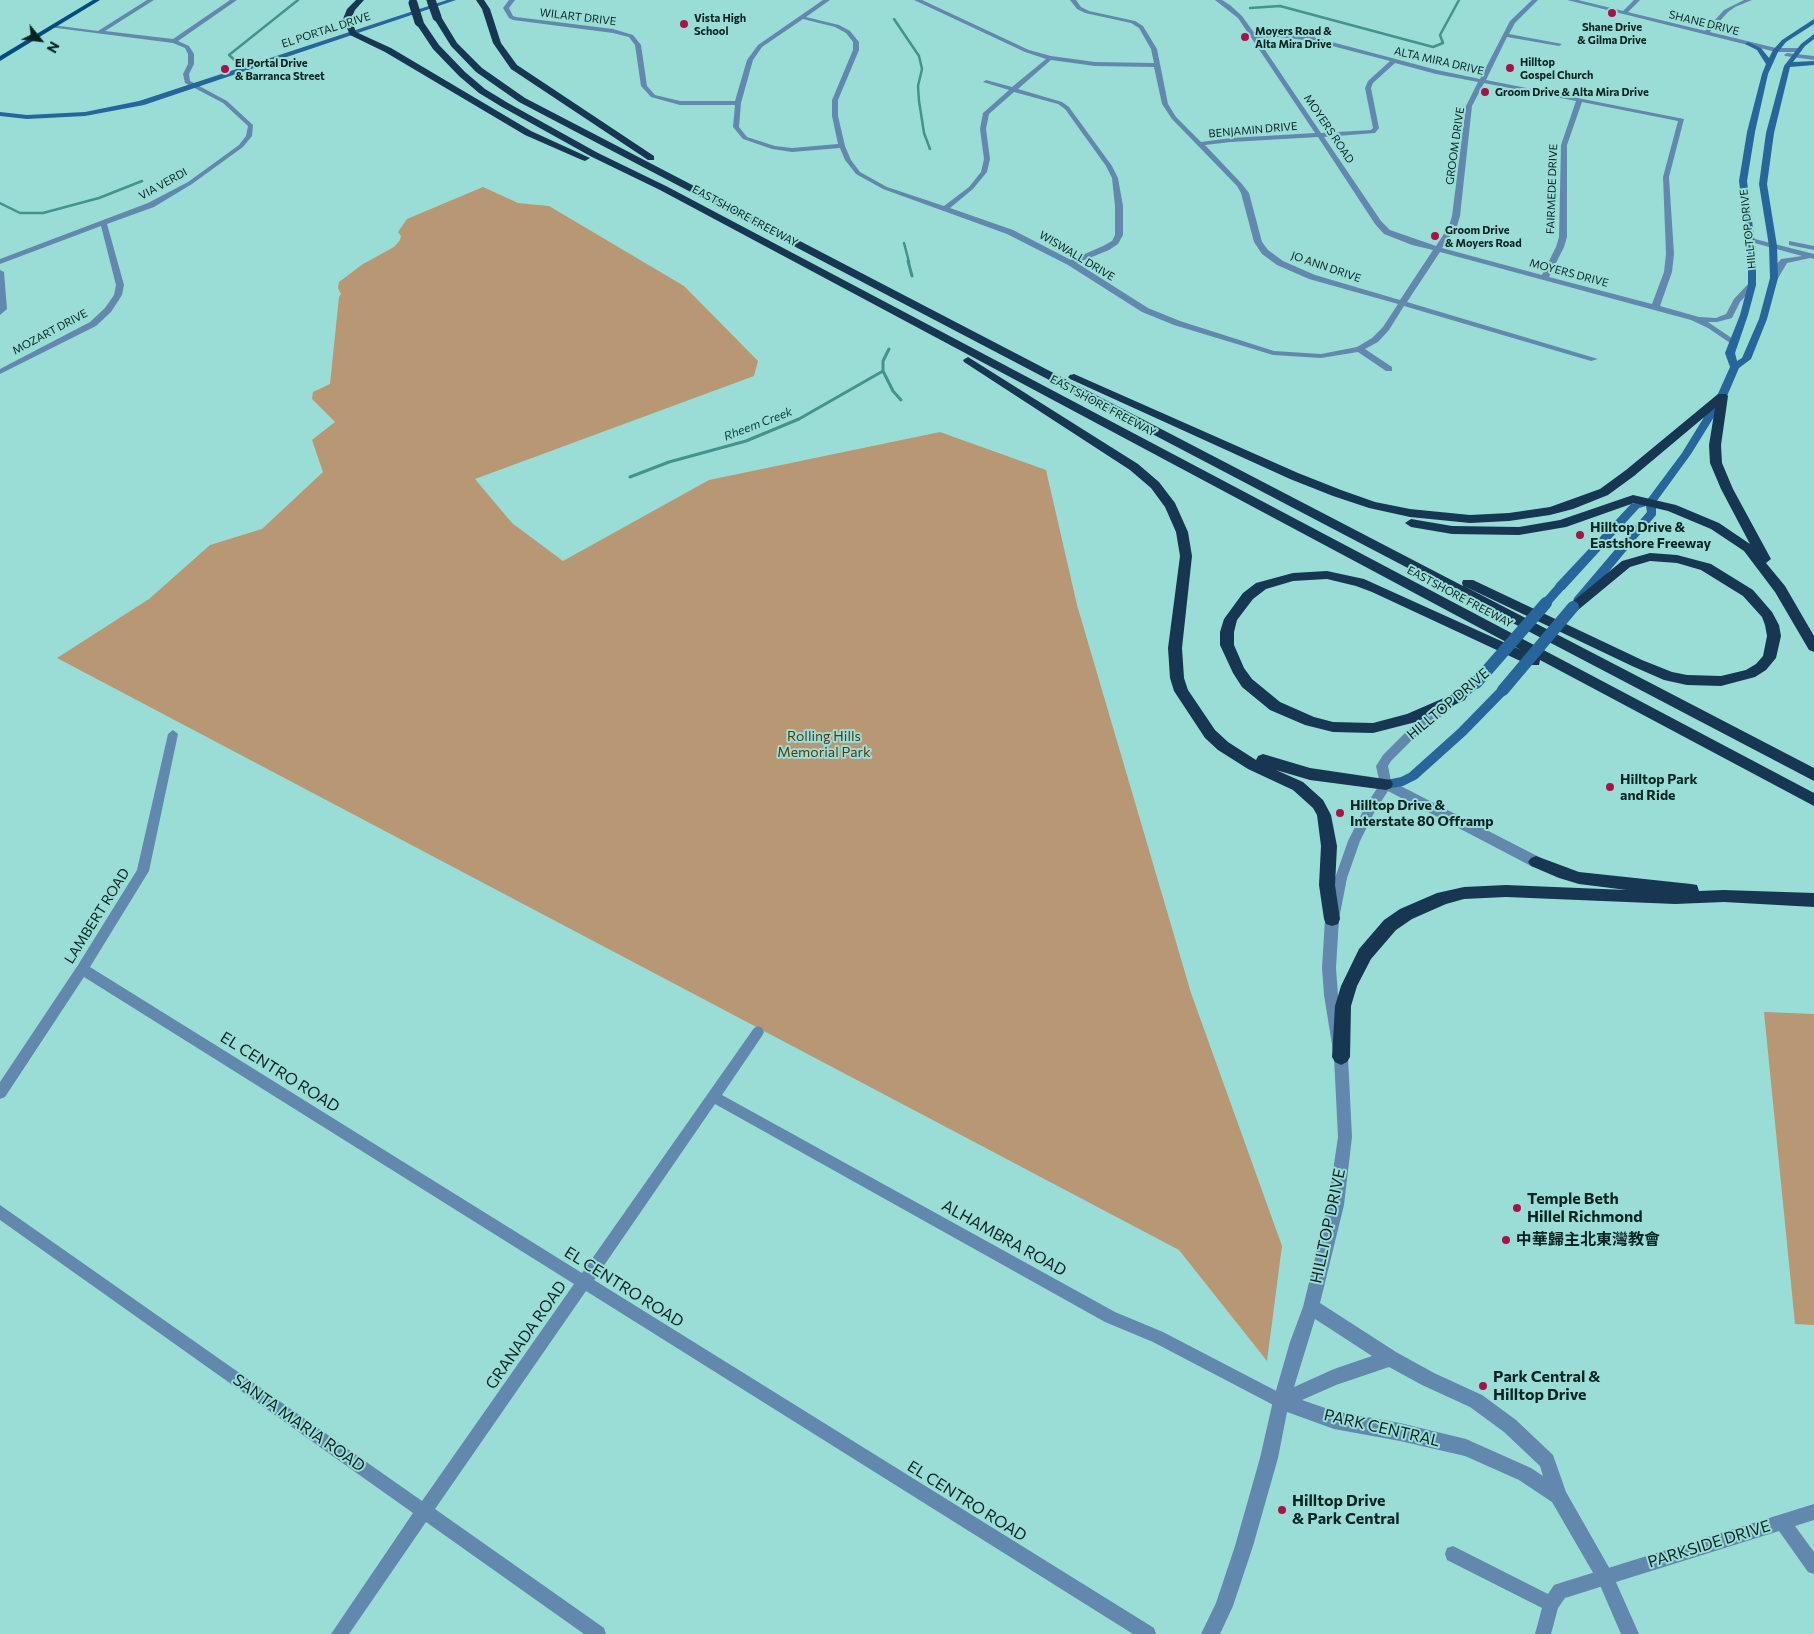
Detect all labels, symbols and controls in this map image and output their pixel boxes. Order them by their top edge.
street label: WILART DRIVE [539,6,617,28]
marker: Shane Drive & Gilma Drive [1606,7,1618,19]
street label: SHANE DRIVE [1668,8,1740,38]
street label: EL PORTAL DRIVE [280,9,372,51]
place label: Vista High School [694,11,746,37]
north arrow [15,15,65,65]
marker: Vista High School [678,18,690,30]
place label: Shane Drive & Gilma Drive [1577,20,1647,46]
place label: Moyers Road & Alta Mira Drive [1255,24,1332,50]
marker: Moyers Road & Alta Mira Drive [1239,31,1251,43]
text: N [44,39,64,56]
street label: ALTA MIRA DRIVE [1393,44,1485,78]
place label: Hilltop Gospel Church [1520,55,1593,81]
place label: El Portal Drive & Barranca Street [235,56,325,82]
marker: Hilltop Gospel Church [1504,62,1516,74]
marker: El Portal Drive & Barranca Street [219,63,231,75]
place label: Groom Drive & Alta Mira Drive [1495,85,1649,99]
marker: Groom Drive & Alta Mira Drive [1479,86,1491,98]
street label: MOYERS ROAD [1301,92,1357,166]
street label: GROOM DRIVE [1443,106,1467,186]
street label: BENJAMIN DRIVE [1208,120,1298,140]
street label: FAIRMEDE DRIVE [1544,144,1560,234]
street label: VIA VERDI [137,165,189,203]
street label: EASTSHORE FREEWAY [690,182,800,250]
street label: HILLTOP DRIVE [1737,188,1759,270]
place label: Groom Drive & Moyers Road [1445,223,1522,249]
street label: WISWALL DRIVE [1037,228,1117,284]
marker: Groom Drive & Moyers Road [1429,230,1441,242]
street label: JO ANN DRIVE [1289,249,1363,285]
street label: MOYERS DRIVE [1528,256,1610,290]
street label: MOZART DRIVE [10,307,90,357]
street label: EASTSHORE FREEWAY [1048,372,1158,440]
water label: Rheem Creek [722,404,794,444]
place label: Hilltop Drive & Eastshore Freeway [1590,519,1711,552]
marker: Hilltop Drive & Eastshore Freeway [1574,529,1586,541]
street label: EASTSHORE FREEWAY [1405,563,1515,631]
street label: HILLTOP DRIVE [1404,665,1492,743]
park label: Rolling Hills Memorial Park [777,728,871,760]
place label: Hilltop Park and Ride [1620,771,1697,804]
marker: Hilltop Park and Ride [1604,781,1616,793]
place label: Hilltop Drive & Interstate 80 Offramp [1350,797,1494,830]
marker: Hilltop Drive & Interstate 80 Offramp [1334,807,1346,819]
street label: LAMBERT ROAD [61,865,133,967]
street label: EL CENTRO ROAD [217,1028,343,1116]
street label: HILLTOP DRIVE [1306,1167,1350,1285]
place label: Temple Beth Hillel Richmond [1527,1189,1643,1227]
street label: ALHAMBRA ROAD [938,1196,1070,1280]
marker: Temple Beth Hillel Richmond [1511,1202,1523,1214]
place label: 中華歸主北東灣教會 [1516,1230,1660,1250]
marker: 中華歸主北東灣教會 [1500,1234,1512,1246]
street label: EL CENTRO ROAD [561,1243,687,1331]
street label: GRANADA ROAD [481,1277,571,1393]
place label: Park Central & Hilltop Drive [1493,1367,1601,1405]
street label: SANTA MARIA ROAD [229,1370,369,1476]
marker: Park Central & Hilltop Drive [1477,1380,1489,1392]
street label: PARK CENTRAL [1322,1405,1442,1451]
street label: EL CENTRO ROAD [904,1457,1030,1545]
place label: Hilltop Drive & Park Central [1292,1491,1400,1529]
marker: Hilltop Drive & Park Central [1276,1504,1288,1516]
street label: PARKSIDE DRIVE [1645,1516,1773,1572]

